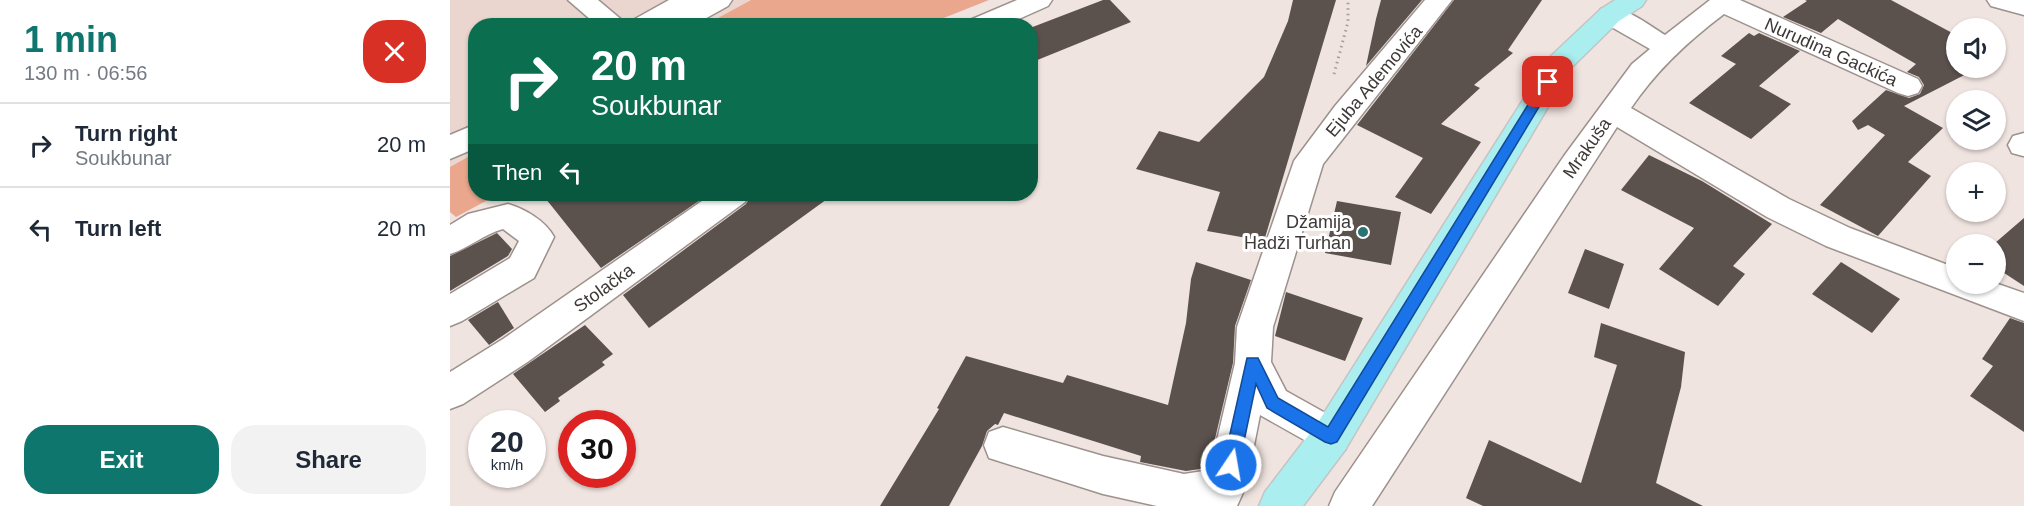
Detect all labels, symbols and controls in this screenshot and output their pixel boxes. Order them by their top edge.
street label: Nurudina Gackića [1762,14,1901,91]
map controls [1946,18,2006,294]
button: sound [1946,18,2006,78]
text: 1 min [24,19,118,60]
button: close [363,20,426,83]
street label: Ejuba Ademovića [1322,21,1427,141]
icon: right [492,42,570,120]
text: 20 m [591,42,687,89]
pin [1522,56,1573,107]
text: 130 m · 06:56 [24,62,147,84]
icon: arrive [1531,65,1564,98]
button: layers [1946,90,2006,150]
text: Soukbunar [591,91,722,121]
street label: Mrakuša [1559,113,1616,182]
text: Turn right [75,121,177,146]
icon: right [24,129,57,162]
text: 20 m [377,132,426,157]
text: Soukbunar [75,147,172,169]
icon: left [554,156,587,189]
text: Then [492,160,542,185]
button: + [1946,162,2006,222]
place label: Džamija Hadži Turhan [1244,212,1352,253]
icon: left [24,213,57,246]
text: Turn left [75,216,161,241]
text: 20 m [377,216,426,241]
marker: Džamija Hadži Turhan [1356,225,1370,239]
button: − [1946,234,2006,294]
street label: Stolačka [570,259,639,316]
speed limit sign: 30 [558,410,636,488]
button: Exit [24,425,219,494]
button: Share [231,425,426,494]
text: 20 [490,425,524,458]
position arrow [1199,433,1263,497]
text: km/h [491,456,523,473]

